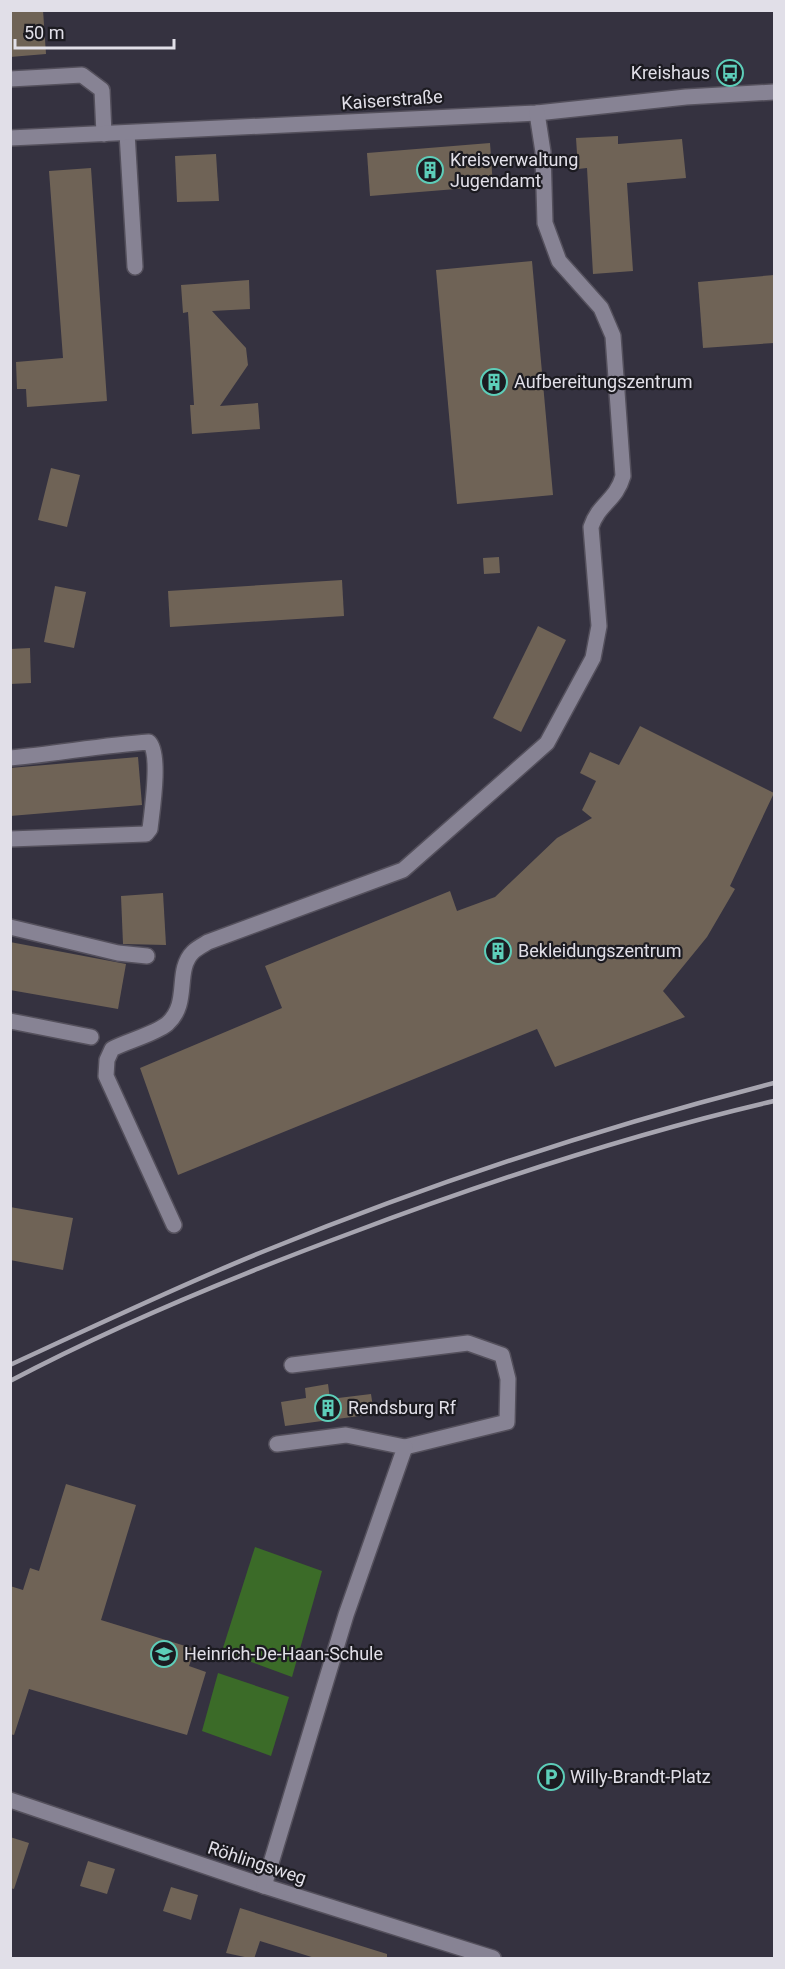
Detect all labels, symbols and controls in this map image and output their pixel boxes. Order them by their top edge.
scale bar [15,12,174,50]
text: 50 m [24,22,64,43]
bus stop icon: Kreishaus [715,58,745,88]
place label: Kreishaus [631,62,710,83]
street label: Kaiserstraße [341,85,443,114]
place label: Kreisverwaltung Jugendamt [450,149,578,191]
building icon: Kreisverwaltung Jugendamt [415,155,445,185]
building icon: Aufbereitungszentrum [479,367,509,397]
place label: Aufbereitungszentrum [514,371,692,392]
building icon: Bekleidungszentrum [483,936,513,966]
place label: Bekleidungszentrum [518,940,682,961]
building icon: Rendsburg Rf [313,1393,343,1423]
place label: Rendsburg Rf [348,1397,457,1418]
school or university icon: Heinrich-De-Haan-Schule [149,1639,179,1669]
place label: Heinrich-De-Haan-Schule [184,1643,383,1664]
parking icon: Willy-Brandt-Platz [536,1762,566,1792]
place label: Willy-Brandt-Platz [570,1766,711,1787]
street label: Röhlingsweg [205,1837,309,1888]

